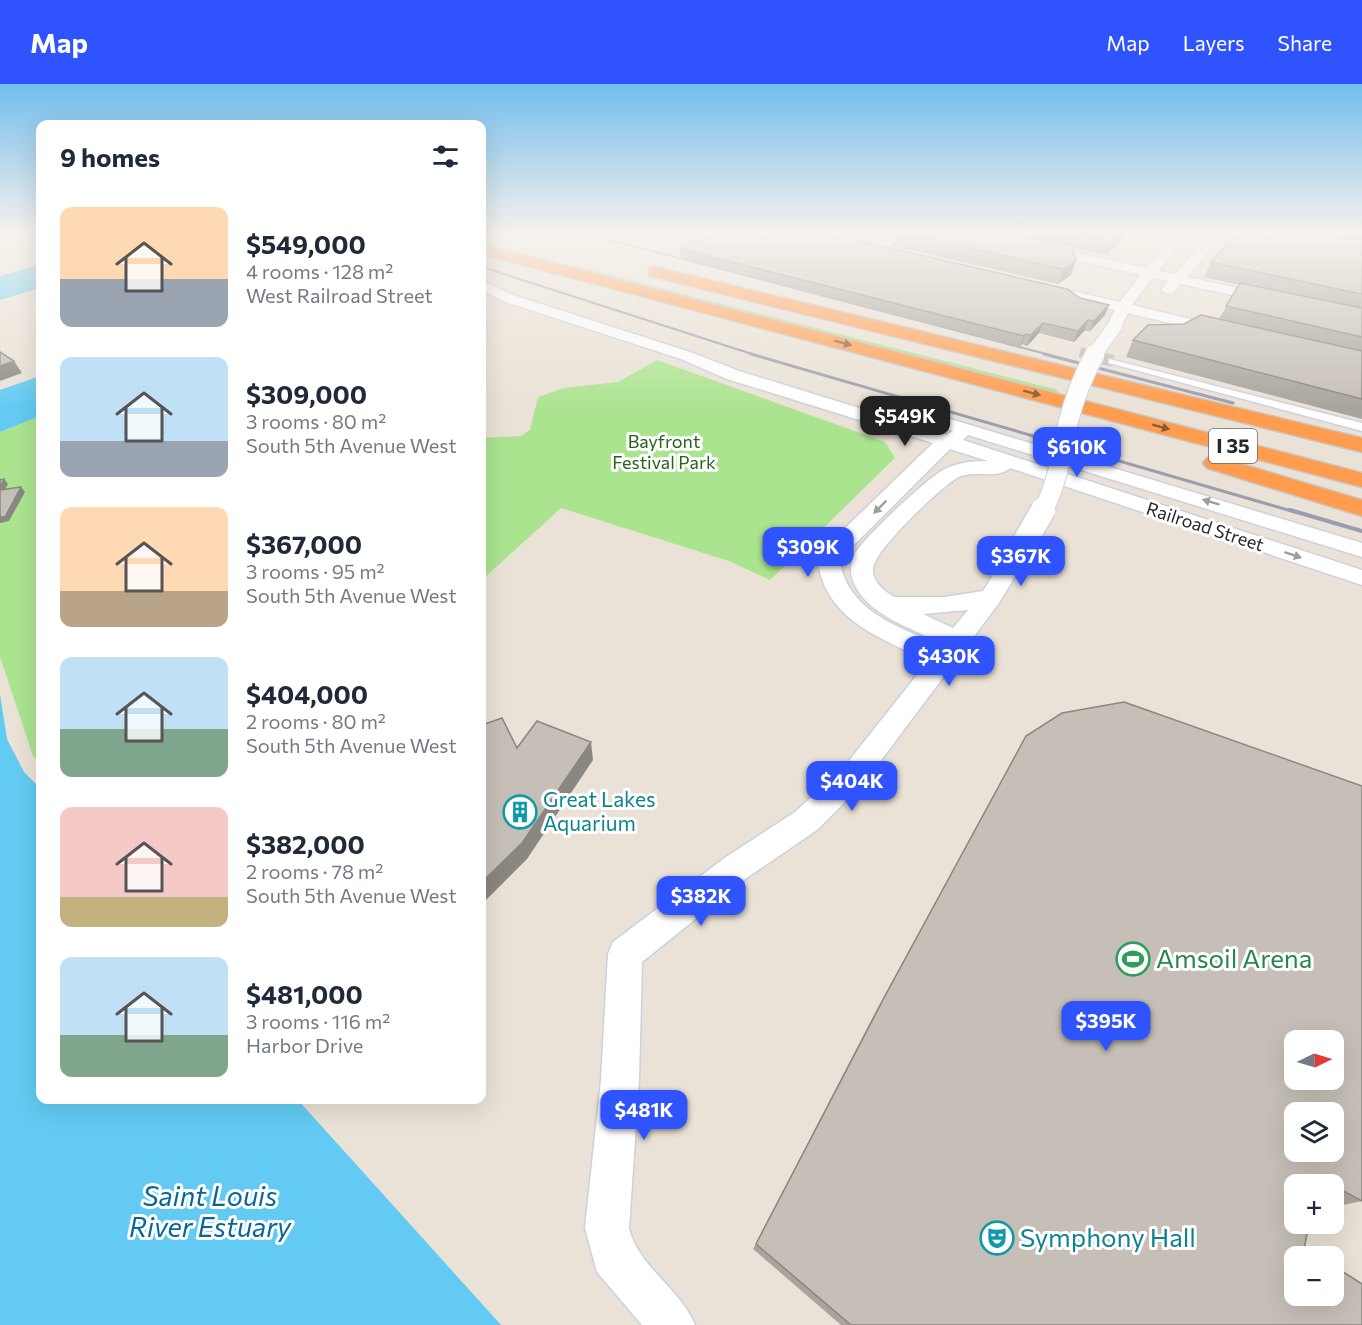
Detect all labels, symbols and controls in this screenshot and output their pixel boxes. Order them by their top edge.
text: Map [30,25,88,59]
text: Map [1106,30,1150,55]
text: Layers [1183,30,1245,55]
text: Share [1278,30,1332,55]
icon: filters [429,140,462,173]
text: 9 homes [60,141,160,172]
text: $549,000 [246,228,366,259]
icon: home [108,231,180,303]
text: 4 rooms · 128 m² [246,259,393,283]
text: West Railroad Street [246,283,433,307]
one-way arrow [834,339,852,349]
text: $309,000 [246,378,367,409]
icon: home [108,381,180,453]
one-way arrow [1023,389,1041,398]
pin: $549K [863,396,947,447]
text: $549K [874,403,936,427]
text: 3 rooms · 80 m² [246,409,386,433]
one-way arrow [1152,422,1170,432]
pin: $610K [1035,427,1119,478]
road number: I 35 [1209,429,1257,463]
park label: Bayfront Festival Park [612,430,716,473]
text: South 5th Avenue West [246,433,457,457]
text: $610K [1047,434,1107,458]
street label: Railroad Street [1144,497,1267,555]
one-way arrow [1202,497,1220,506]
one-way arrow [873,499,887,513]
pin: $309K [766,527,850,578]
text: $367,000 [246,528,362,559]
icon: home [108,531,180,603]
text: $309K [777,534,839,558]
pin: $367K [979,536,1063,587]
text: $367K [991,543,1051,567]
one-way arrow [1284,551,1302,560]
text: 3 rooms · 95 m² [246,559,385,583]
text: South 5th Avenue West [246,583,457,607]
pin: $430K [907,636,991,687]
text: $430K [918,643,980,667]
text: $404,000 [246,678,368,709]
icon: home [108,681,180,753]
text: 2 rooms · 80 m² [246,709,386,733]
text: South 5th Avenue West [246,733,457,757]
pin: $404K [810,761,894,812]
text: $404K [820,768,884,792]
place label: Great Lakes Aquarium [543,786,656,835]
building icon: Great Lakes Aquarium [502,794,538,830]
text: $382,000 [246,828,365,859]
icon: home [108,831,180,903]
text: 2 rooms · 78 m² [246,859,383,883]
pin: $382K [659,876,743,927]
text: South 5th Avenue West [246,883,457,907]
text: $382K [671,883,731,907]
sports icon: Amsoil Arena [1115,941,1151,977]
place label: Amsoil Arena [1156,942,1312,973]
text: $481,000 [246,978,363,1009]
icon: home [108,981,180,1053]
pin: $395K [1064,1001,1148,1052]
text: $395K [1075,1008,1137,1032]
text: 3 rooms · 116 m² [246,1009,390,1033]
north arrow [1284,1030,1344,1090]
map controls [1284,1030,1344,1306]
text: Harbor Drive [246,1033,363,1057]
pin: $481K [602,1090,686,1141]
text: $481K [614,1097,674,1121]
button: layers [1284,1102,1344,1162]
button: + [1284,1174,1344,1234]
water label: Saint Louis River Estuary [129,1179,292,1243]
theatre icon: Symphony Hall [979,1220,1015,1256]
place label: Symphony Hall [1020,1221,1196,1252]
button: − [1284,1246,1344,1306]

